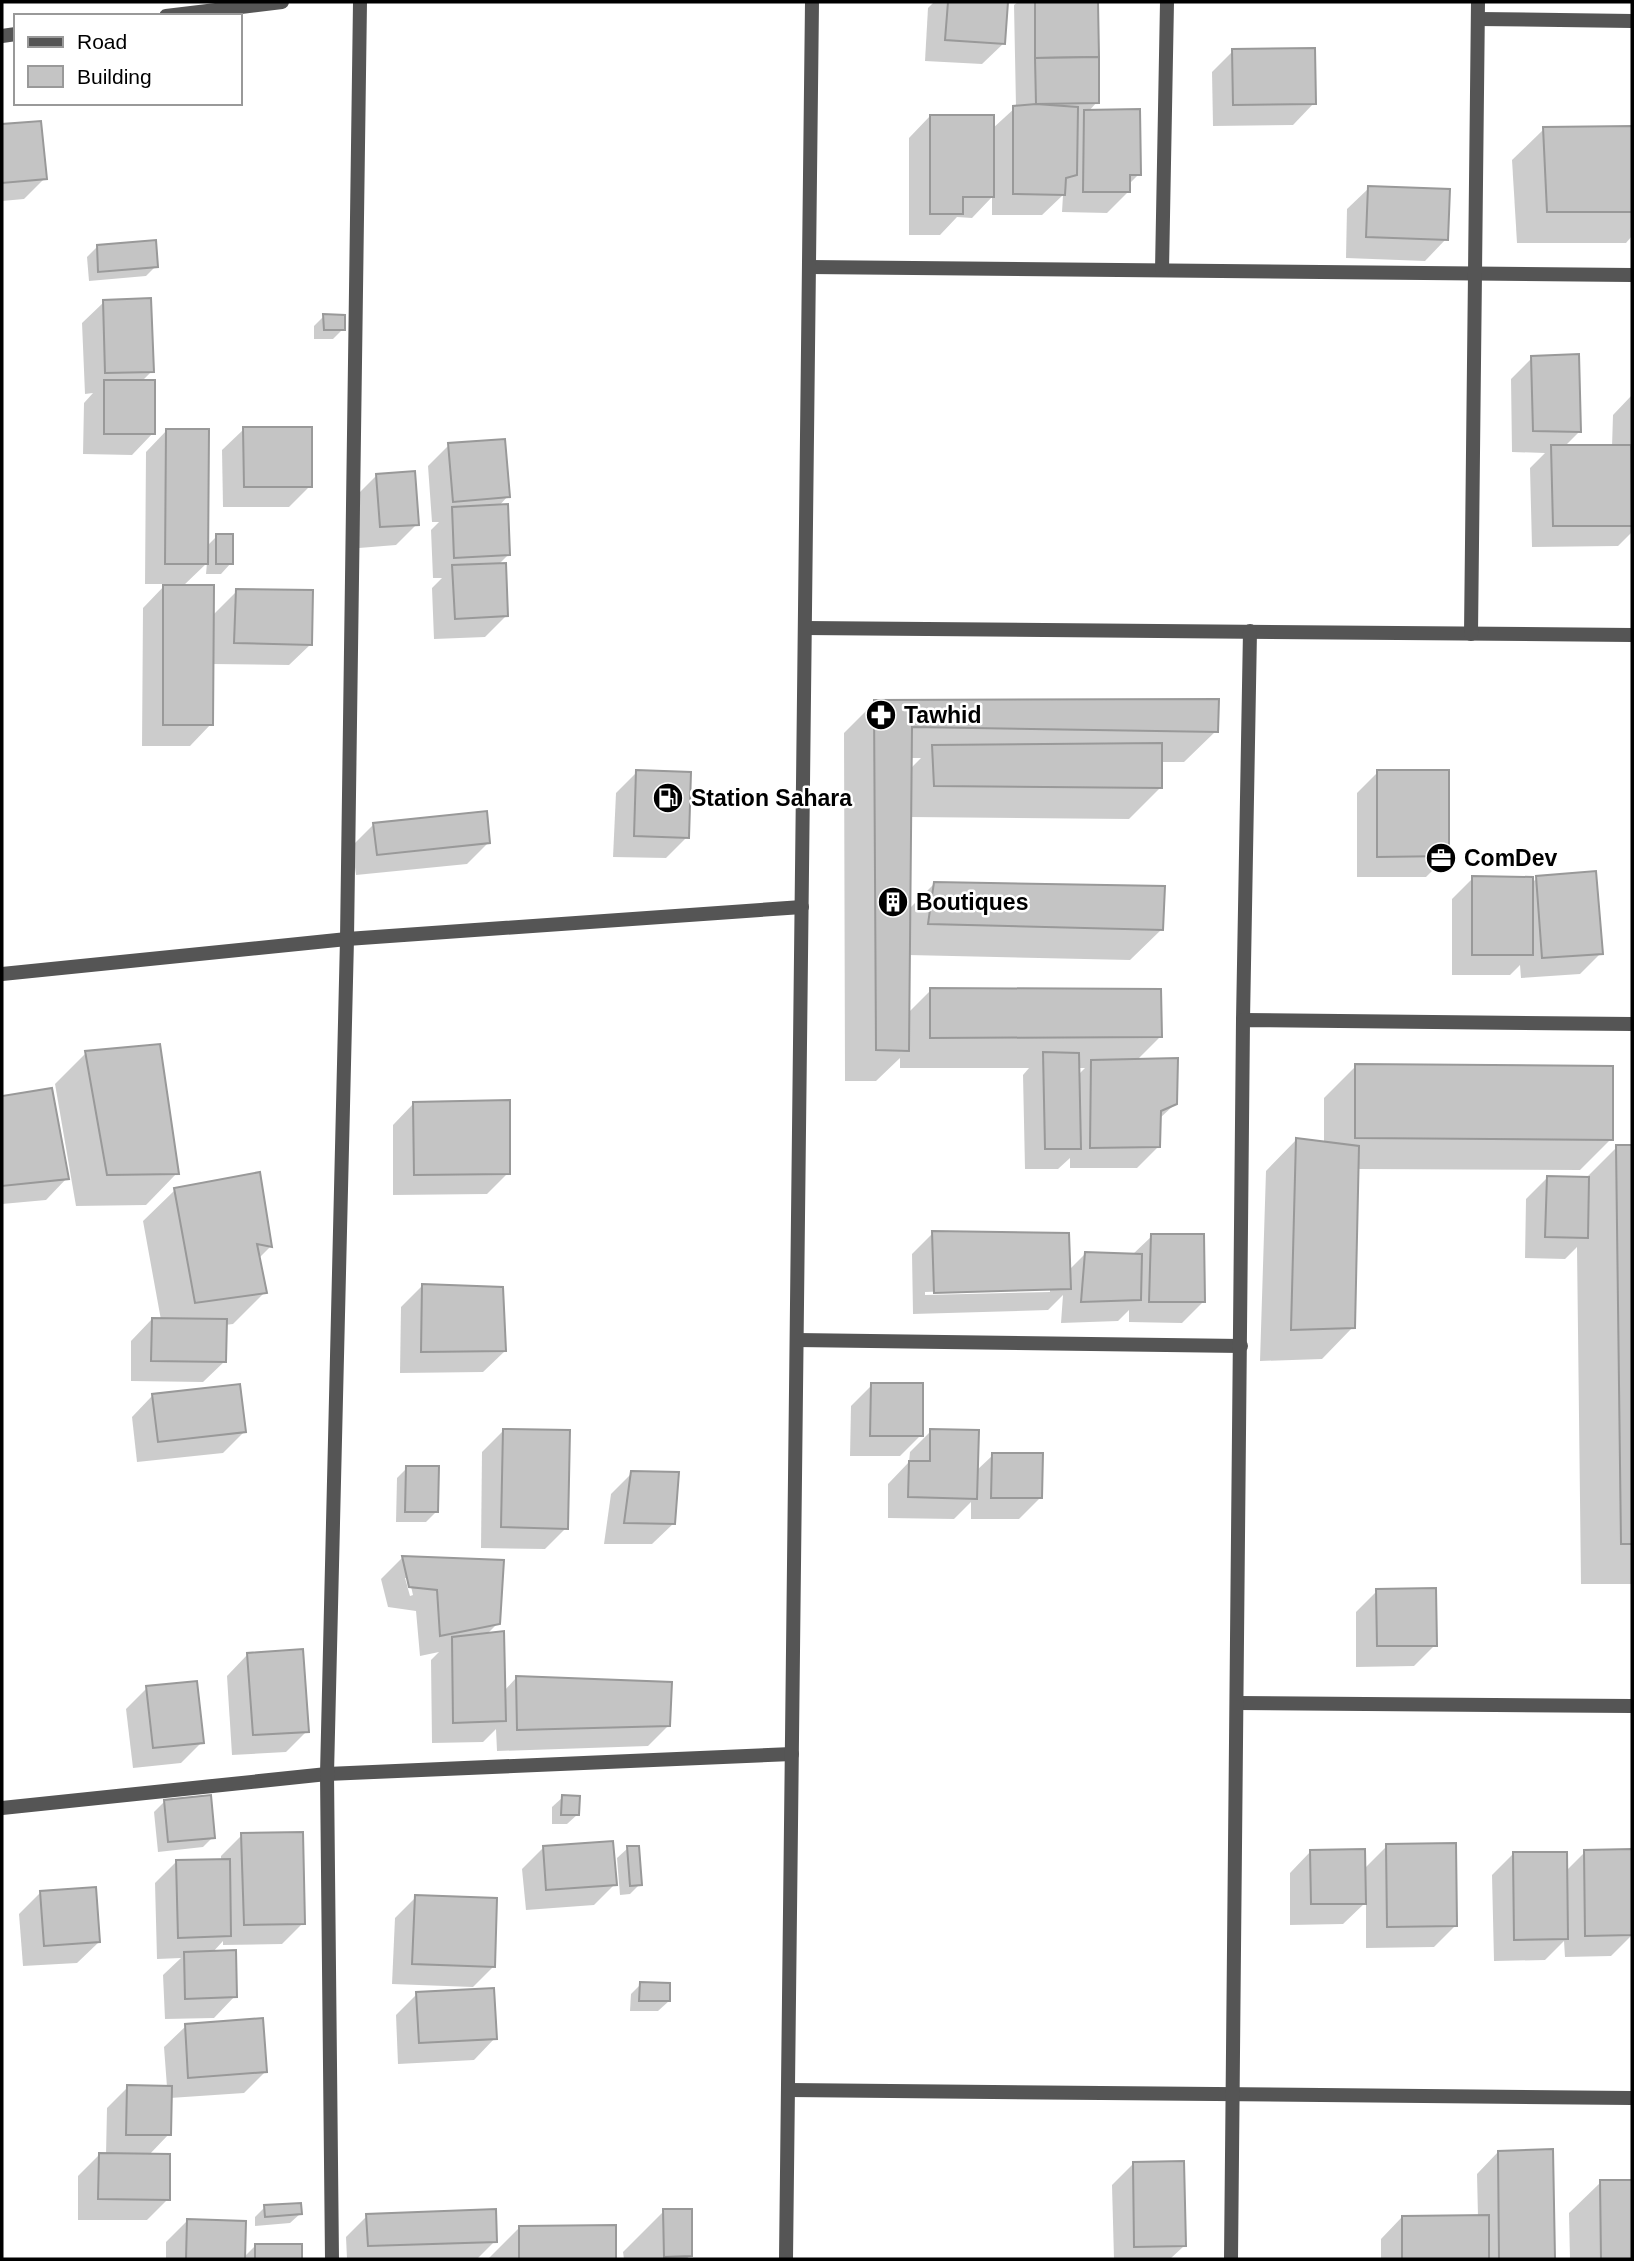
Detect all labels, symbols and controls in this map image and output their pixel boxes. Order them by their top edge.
legend [14,14,242,105]
text: Road [77,30,127,53]
text: Building [77,65,152,88]
pharmacy icon: Tawhid [864,698,898,732]
place label: Tawhid [904,702,982,728]
fuel station icon: Station Sahara [651,781,685,815]
place label: Station Sahara [691,785,852,811]
office icon: ComDev [1424,841,1458,875]
place label: ComDev [1464,845,1558,871]
building icon: Boutiques [876,885,910,919]
place label: Boutiques [916,889,1028,915]

